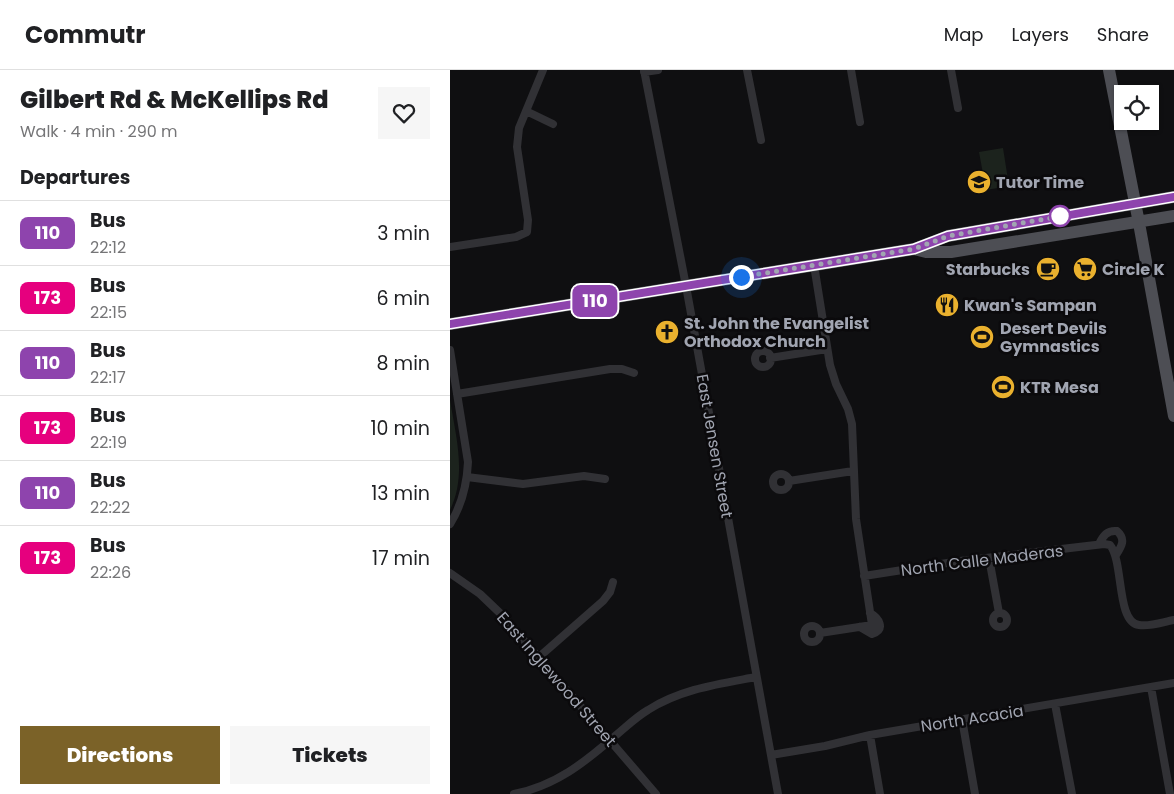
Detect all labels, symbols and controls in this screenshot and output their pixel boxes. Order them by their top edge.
text: Commutr [25,18,146,51]
text: Map [944,22,984,47]
text: Layers [1012,22,1069,47]
text: Share [1097,22,1149,47]
text: Gilbert Rd & McKellips Rd [20,83,328,116]
map controls [1114,85,1159,130]
button: locate [1114,85,1159,130]
button: heart [378,87,430,139]
text: Walk · 4 min · 290 m [20,120,178,143]
text: Departures [20,164,130,191]
school or university icon: Tutor Time [966,169,992,195]
place label: Tutor Time [996,171,1084,194]
unlabelled marker [1049,205,1071,227]
text: Bus [90,207,126,234]
text: 110 [35,220,60,245]
text: 3 min [377,220,430,247]
text: 22:12 [90,236,126,259]
cafe icon: Starbucks [1035,256,1061,282]
supermarket icon: Circle K [1072,256,1098,282]
place label: Starbucks [946,258,1030,281]
place label: Circle K [1102,258,1165,281]
your location [729,265,754,290]
text: Bus [90,272,126,299]
text: 173 [34,285,61,310]
text: 6 min [376,285,430,312]
line badge: 110 [566,285,624,317]
text: 110 [582,288,608,313]
restaurant icon: Kwan's Sampan [934,292,960,318]
place label: Kwan's Sampan [964,294,1097,317]
text: 22:15 [90,301,127,324]
place label: St. John the Evangelist Orthodox Church [684,312,869,353]
place label: Desert Devils Gymnastics [1000,317,1107,358]
church icon: St. John the Evangelist Orthodox Church [654,319,680,345]
sports icon: Desert Devils Gymnastics [969,324,995,350]
text: Bus [90,337,126,364]
text: 110 [35,350,60,375]
text: 8 min [377,350,430,377]
text: 22:17 [90,366,126,389]
street label: East Jensen Street [691,372,739,520]
sports icon: KTR Mesa [990,374,1016,400]
place label: KTR Mesa [1020,376,1099,399]
text: Bus [90,402,126,429]
text: 173 [34,415,61,440]
text: 10 min [371,415,430,442]
text: 22:19 [90,431,127,454]
text: Bus [90,467,126,494]
text: 110 [35,480,60,505]
text: 13 min [371,480,430,507]
text: 22:22 [90,496,130,519]
text: Bus [90,532,126,559]
street label: North Calle Maderas [900,539,1065,582]
text: 173 [34,545,61,570]
text: 17 min [372,545,430,572]
text: 22:26 [90,561,131,584]
street label: East Inglewood Street [492,607,622,752]
street label: North Acacia [919,699,1025,738]
button: Directions [20,726,220,784]
button: Tickets [230,726,430,784]

